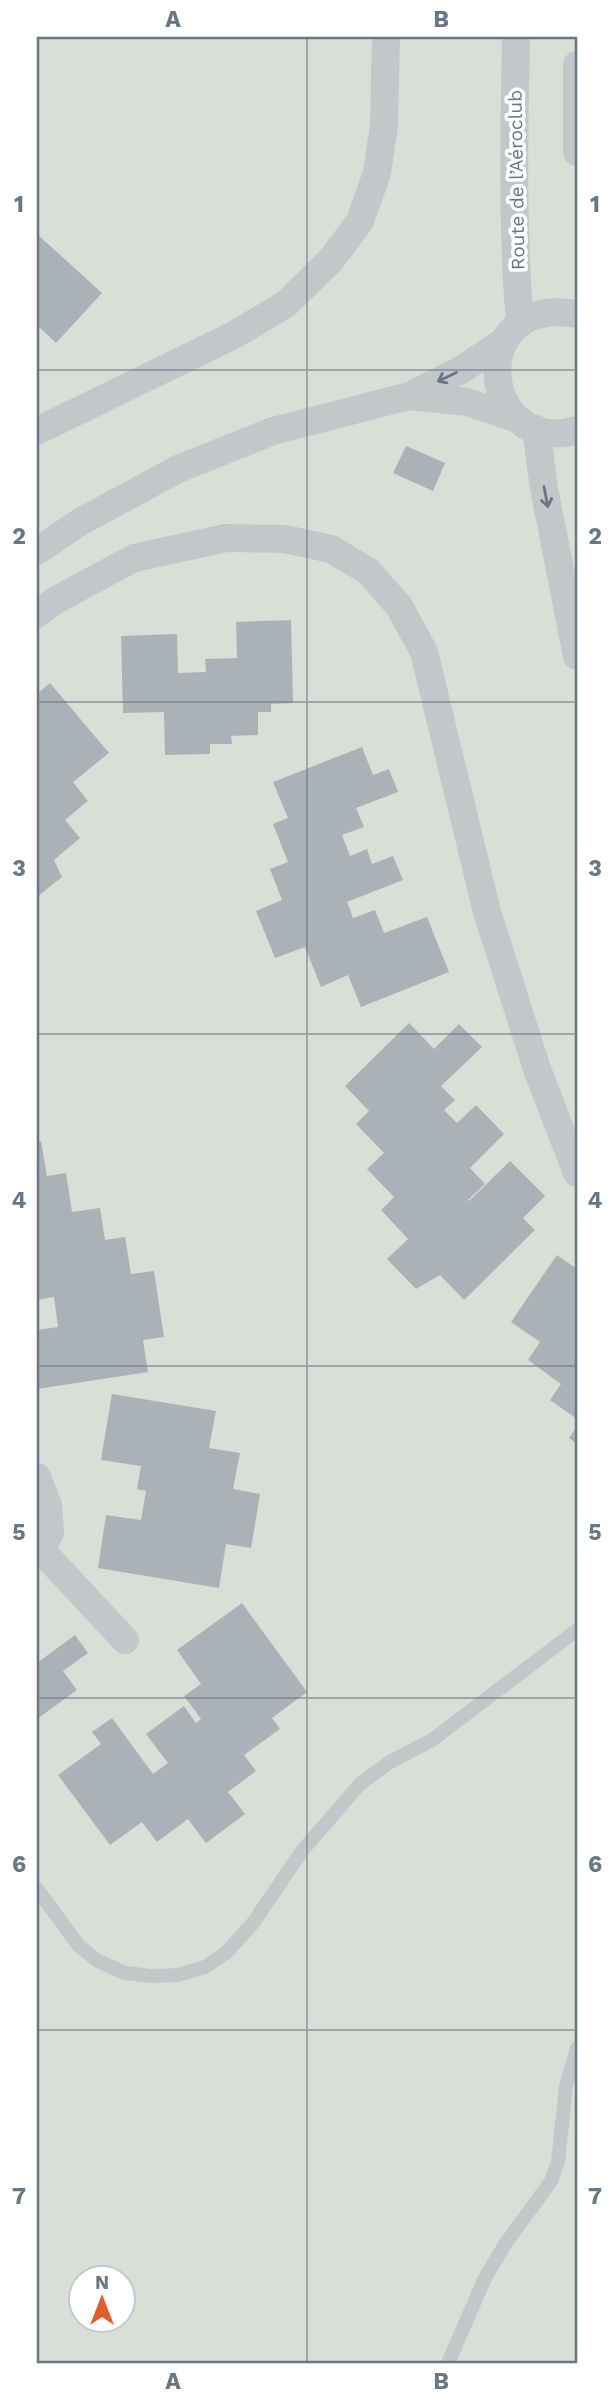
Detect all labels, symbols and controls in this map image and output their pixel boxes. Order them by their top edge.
text: A [165,6,181,33]
text: B [433,6,449,33]
street label: Route de l’Aéroclub [503,90,530,270]
text: 1 [14,191,24,218]
text: 1 [590,191,600,218]
one-way arrow [437,371,458,385]
one-way arrow [539,485,553,508]
text: 2 [12,523,26,550]
text: 2 [588,523,602,550]
text: 3 [12,855,26,882]
text: 3 [588,855,602,882]
text: 4 [12,1187,27,1214]
text: 4 [588,1187,603,1214]
text: 5 [12,1519,26,1546]
text: 5 [588,1519,602,1546]
text: 6 [12,1851,26,1878]
text: 6 [588,1851,602,1878]
text: 7 [12,2183,26,2210]
text: 7 [588,2183,602,2210]
north arrow [66,2264,136,2334]
text: N [95,2271,109,2294]
text: A [165,2368,181,2395]
text: B [433,2368,449,2395]

